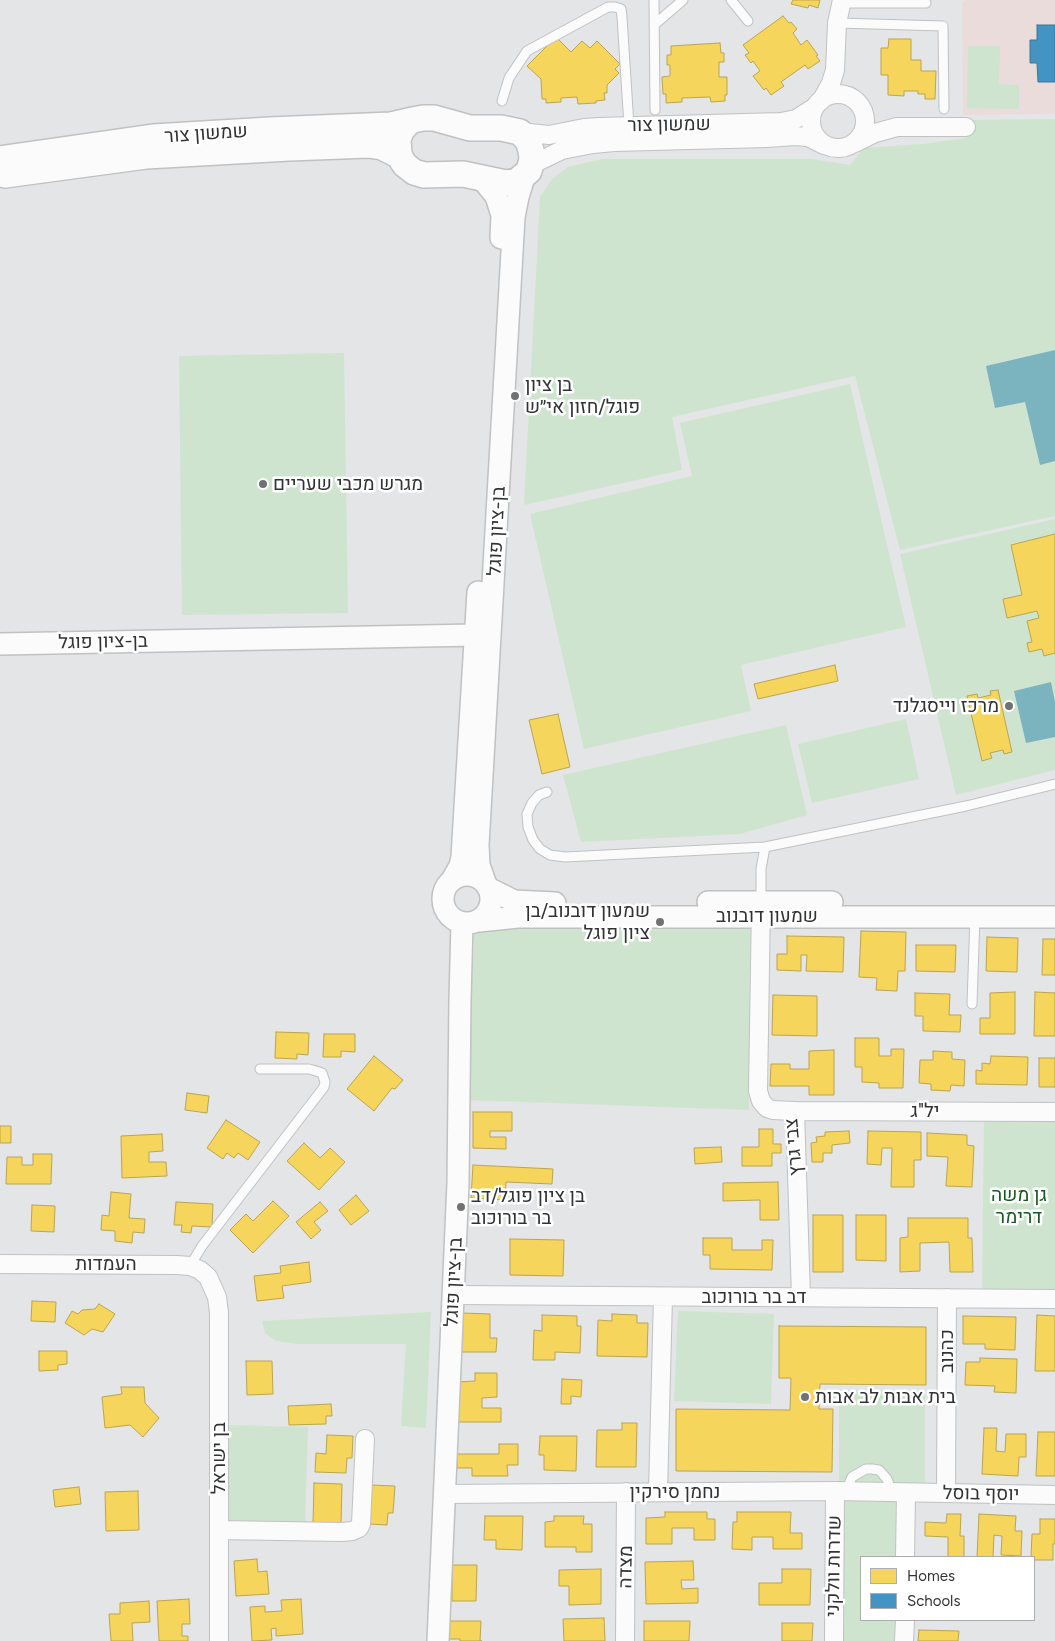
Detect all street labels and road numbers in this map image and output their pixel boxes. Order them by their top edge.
street label: שמשון צור [627,113,711,137]
street label: שמשון צור [164,120,248,148]
street label: בן-ציון פוגל [483,486,511,576]
street label: בן-ציון פוגל [58,630,148,654]
street label: שמעון דובנוב [716,905,818,927]
street label: יל"ג [911,1100,939,1122]
street label: צבי גרץ [780,1117,808,1177]
street label: בן-ציון פוגל [440,1237,468,1327]
street label: העמדות [75,1253,137,1275]
street label: דב בר בורוכוב [702,1286,806,1308]
street label: כהנוב [936,1329,958,1373]
street label: בן ישראל [208,1422,230,1494]
street label: נחמן סירקין [630,1481,720,1503]
street label: יוסף בוסל [942,1482,1020,1506]
street label: שדרות וולקני [822,1515,846,1617]
street label: מצדה [614,1545,638,1589]

